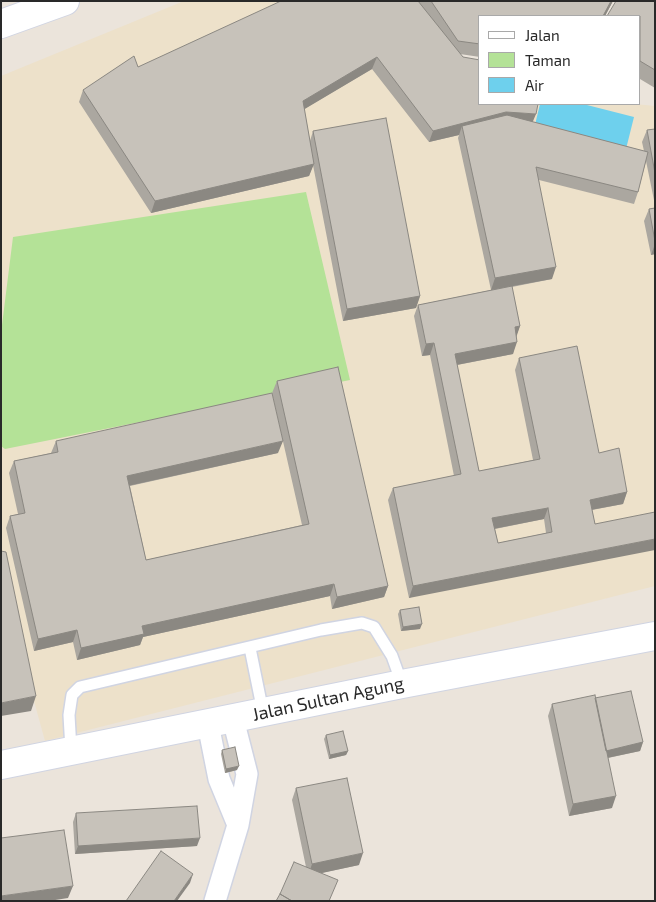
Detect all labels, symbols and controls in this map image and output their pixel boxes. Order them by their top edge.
legend [478,15,641,105]
text: Jalan [525,26,560,44]
text: Taman [525,51,571,69]
text: Air [525,76,544,94]
street label: Jalan Sultan Agung [250,672,406,726]

